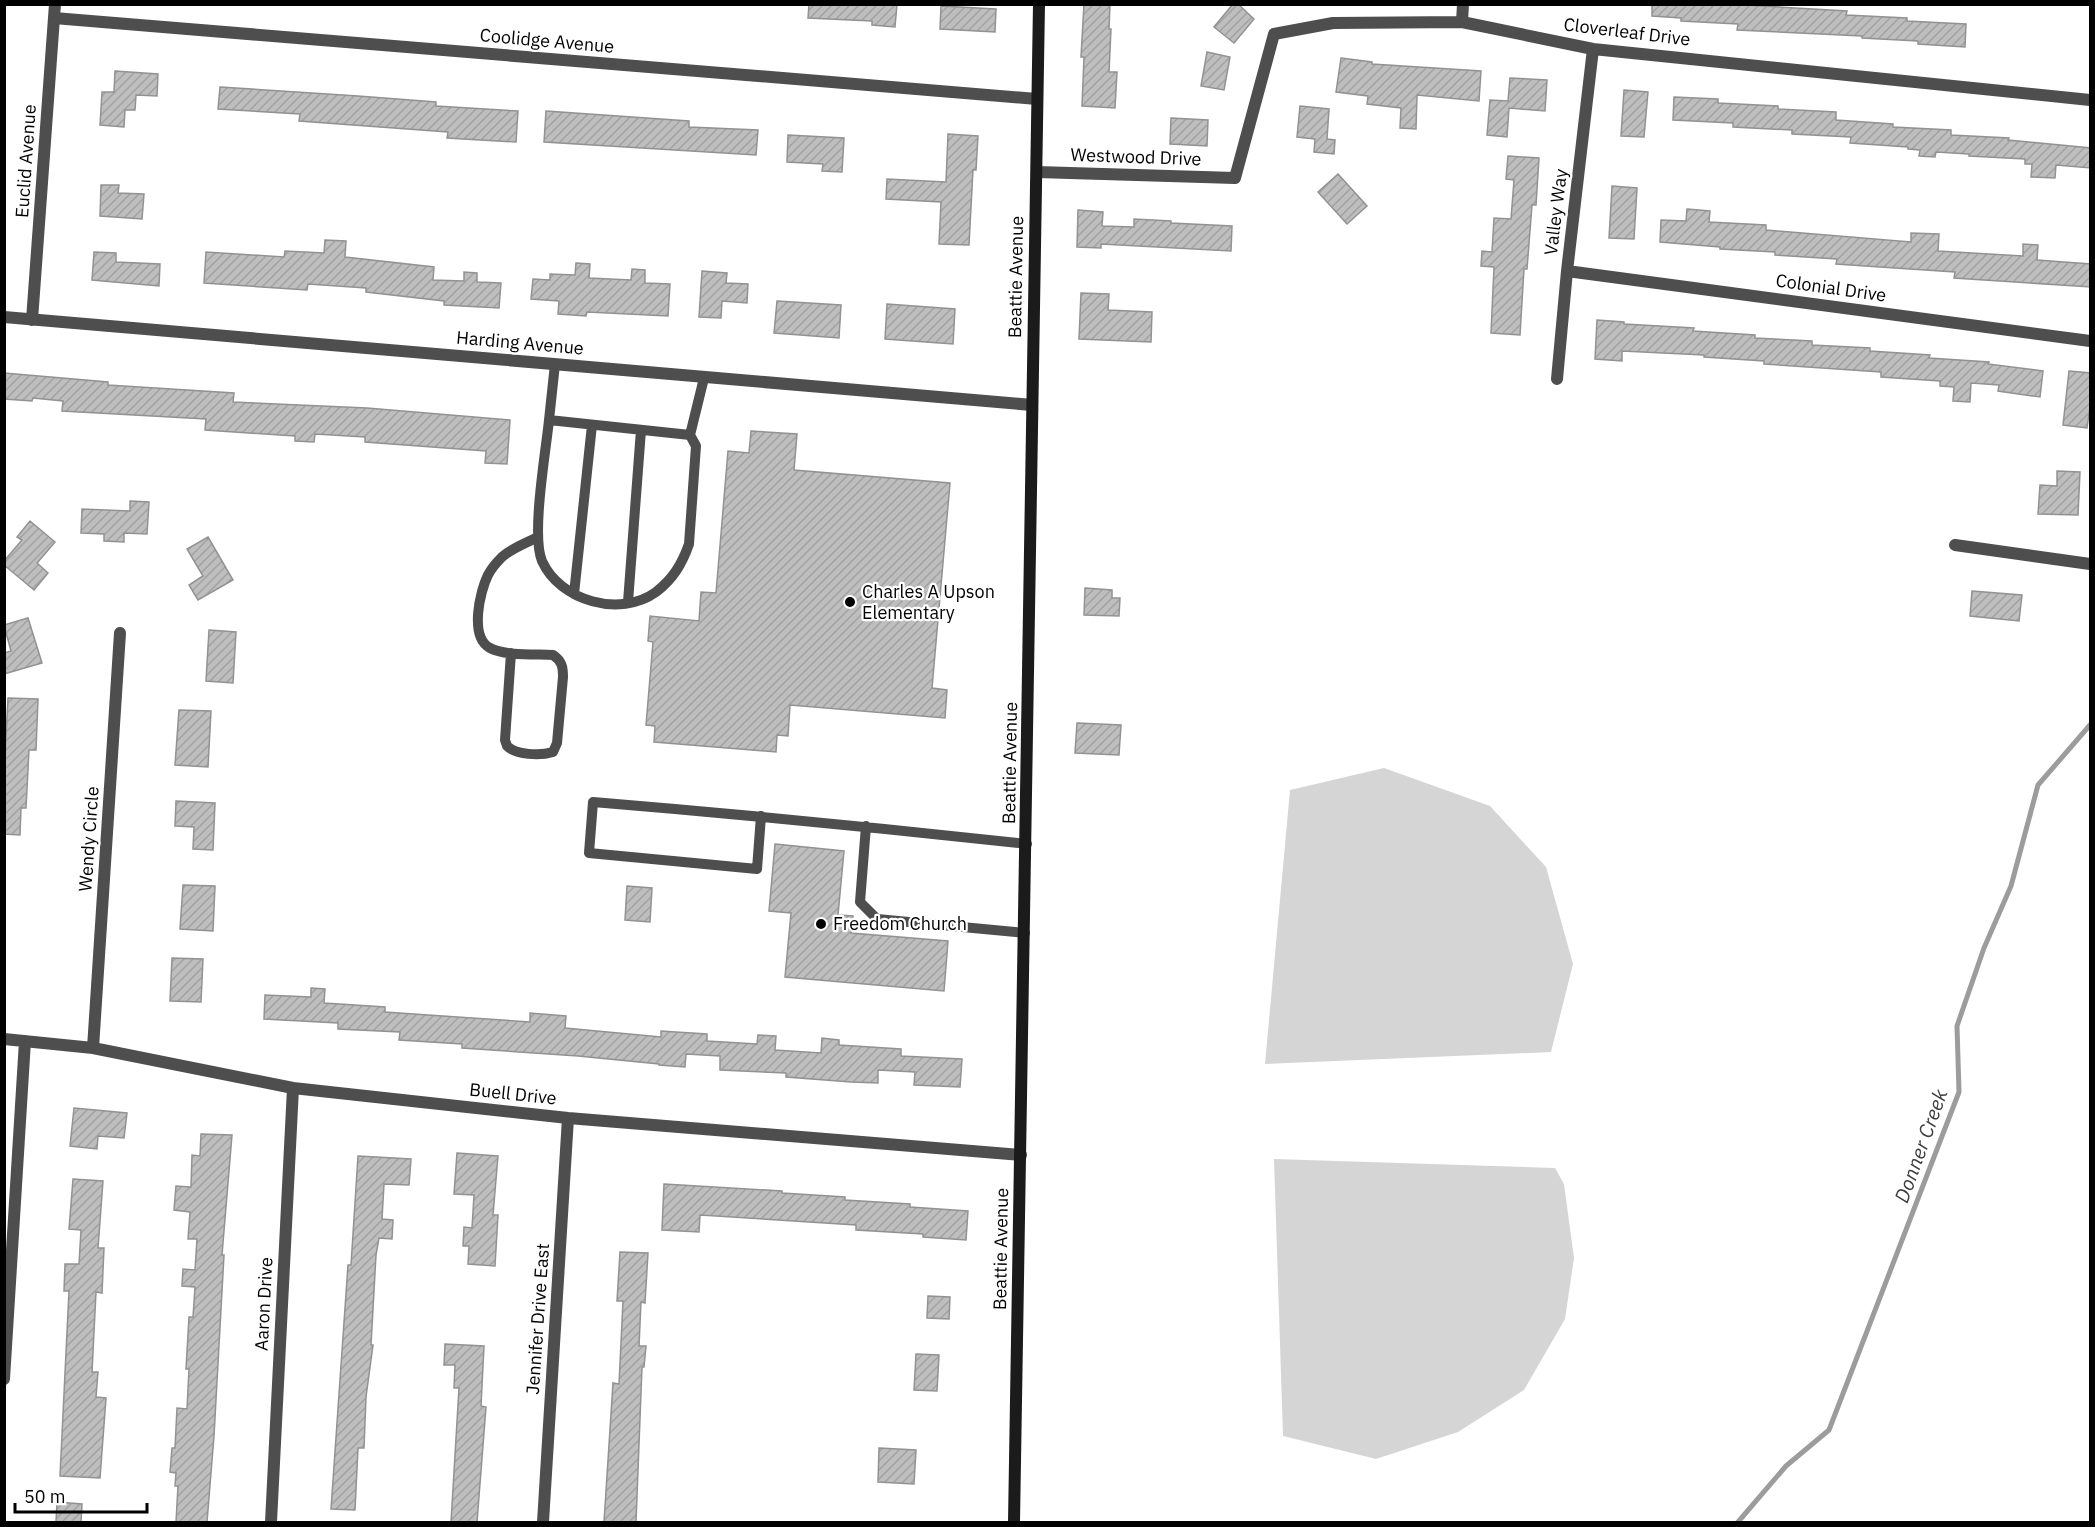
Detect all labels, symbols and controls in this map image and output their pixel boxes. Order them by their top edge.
street label: Cloverleaf Drive [1562,12,1692,51]
street label: Coolidge Avenue [479,23,615,58]
street label: Euclid Avenue [10,103,41,219]
street label: Westwood Drive [1070,143,1202,170]
street label: Valley Way [1539,167,1572,257]
street label: Beattie Avenue [1003,215,1028,338]
street label: Colonial Drive [1774,268,1888,307]
street label: Harding Avenue [455,325,585,360]
place label: Charles A Upson Elementary [862,580,995,624]
marker: Charles A Upson Elementary [843,595,857,609]
street label: Beattie Avenue [997,701,1022,824]
street label: Wendy Circle [73,785,104,892]
place label: Freedom Church [833,912,967,935]
marker: Freedom Church [814,917,828,931]
street label: Buell Drive [468,1077,558,1110]
water label: Donner Creek [1888,1085,1954,1206]
street label: Beattie Avenue [988,1187,1013,1310]
street label: Jennifer Drive East [521,1243,554,1395]
street label: Aaron Drive [250,1256,277,1352]
scale bar [15,1476,147,1514]
text: 50 m [24,1485,66,1508]

